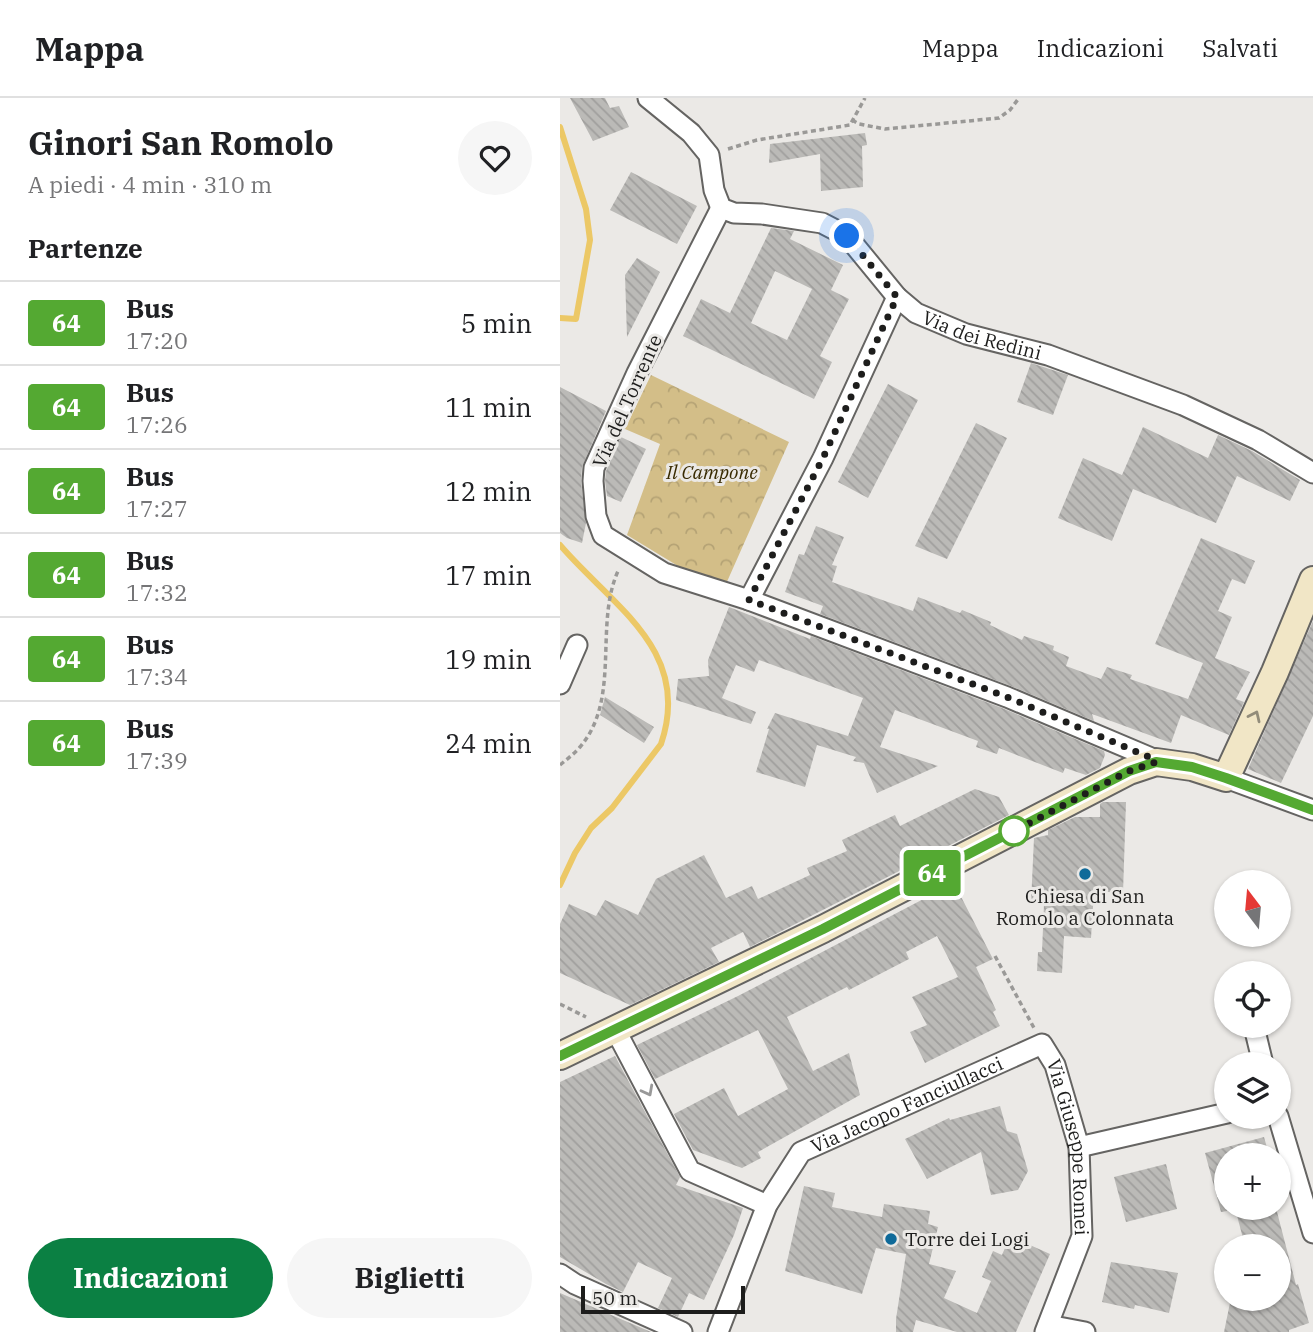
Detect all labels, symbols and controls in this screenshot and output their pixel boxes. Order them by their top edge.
text: Mappa [35,27,144,70]
text: Mappa [922,32,999,64]
text: Indicazioni [1037,32,1164,64]
text: Salvati [1202,32,1278,64]
text: Ginori San Romolo [28,121,334,164]
button: heart [458,121,532,195]
text: A piedi · 4 min · 310 m [28,169,272,199]
your location [829,218,864,253]
text: Partenze [28,231,143,265]
text: Bus [126,291,174,325]
street label: Via dei Redini [919,305,1044,365]
text: 5 min [461,306,532,340]
text: 64 [52,307,81,339]
text: 17:20 [126,325,188,355]
street label: Via del Torrente [587,331,667,471]
text: Bus [126,375,174,409]
text: 11 min [445,390,532,424]
text: 64 [52,391,81,423]
text: 17:26 [126,409,188,439]
text: Bus [126,459,174,493]
park label: Il Campone [665,460,758,484]
text: 12 min [445,474,532,508]
text: 64 [52,475,81,507]
text: 17:27 [126,493,188,523]
text: Bus [126,543,174,577]
text: 17 min [445,558,532,592]
text: 64 [52,559,81,591]
text: 17:32 [126,577,188,607]
text: Bus [126,627,174,661]
text: 19 min [445,642,532,676]
text: 64 [52,643,81,675]
text: 17:34 [126,661,188,691]
one-way arrow [1247,710,1261,723]
text: Bus [126,711,174,745]
text: 24 min [445,726,532,760]
text: 64 [52,727,81,759]
text: 17:39 [126,745,188,775]
unlabelled marker [999,816,1029,846]
line badge: 64 [900,850,964,896]
text: 64 [918,857,946,889]
marker: Chiesa di San Romolo a Colonnata [1077,866,1093,882]
north arrow [1214,870,1292,947]
map controls [1214,870,1291,1311]
place label: Chiesa di San Romolo a Colonnata [996,884,1174,930]
button: locate [1214,961,1291,1038]
street label: Via Jacopo Fanciullacci [807,1051,1006,1158]
button: layers [1214,1052,1291,1129]
street label: Via Giuseppe Romei [1042,1056,1094,1236]
one-way arrow [639,1084,653,1096]
button: + [1214,1143,1291,1220]
place label: Torre dei Logi [905,1227,1029,1251]
marker: Torre dei Logi [883,1231,899,1247]
button: − [1214,1234,1291,1311]
button: Indicazioni [28,1238,273,1318]
button: Biglietti [287,1238,532,1318]
scale bar [581,1283,746,1315]
text: 50 m [592,1286,637,1310]

